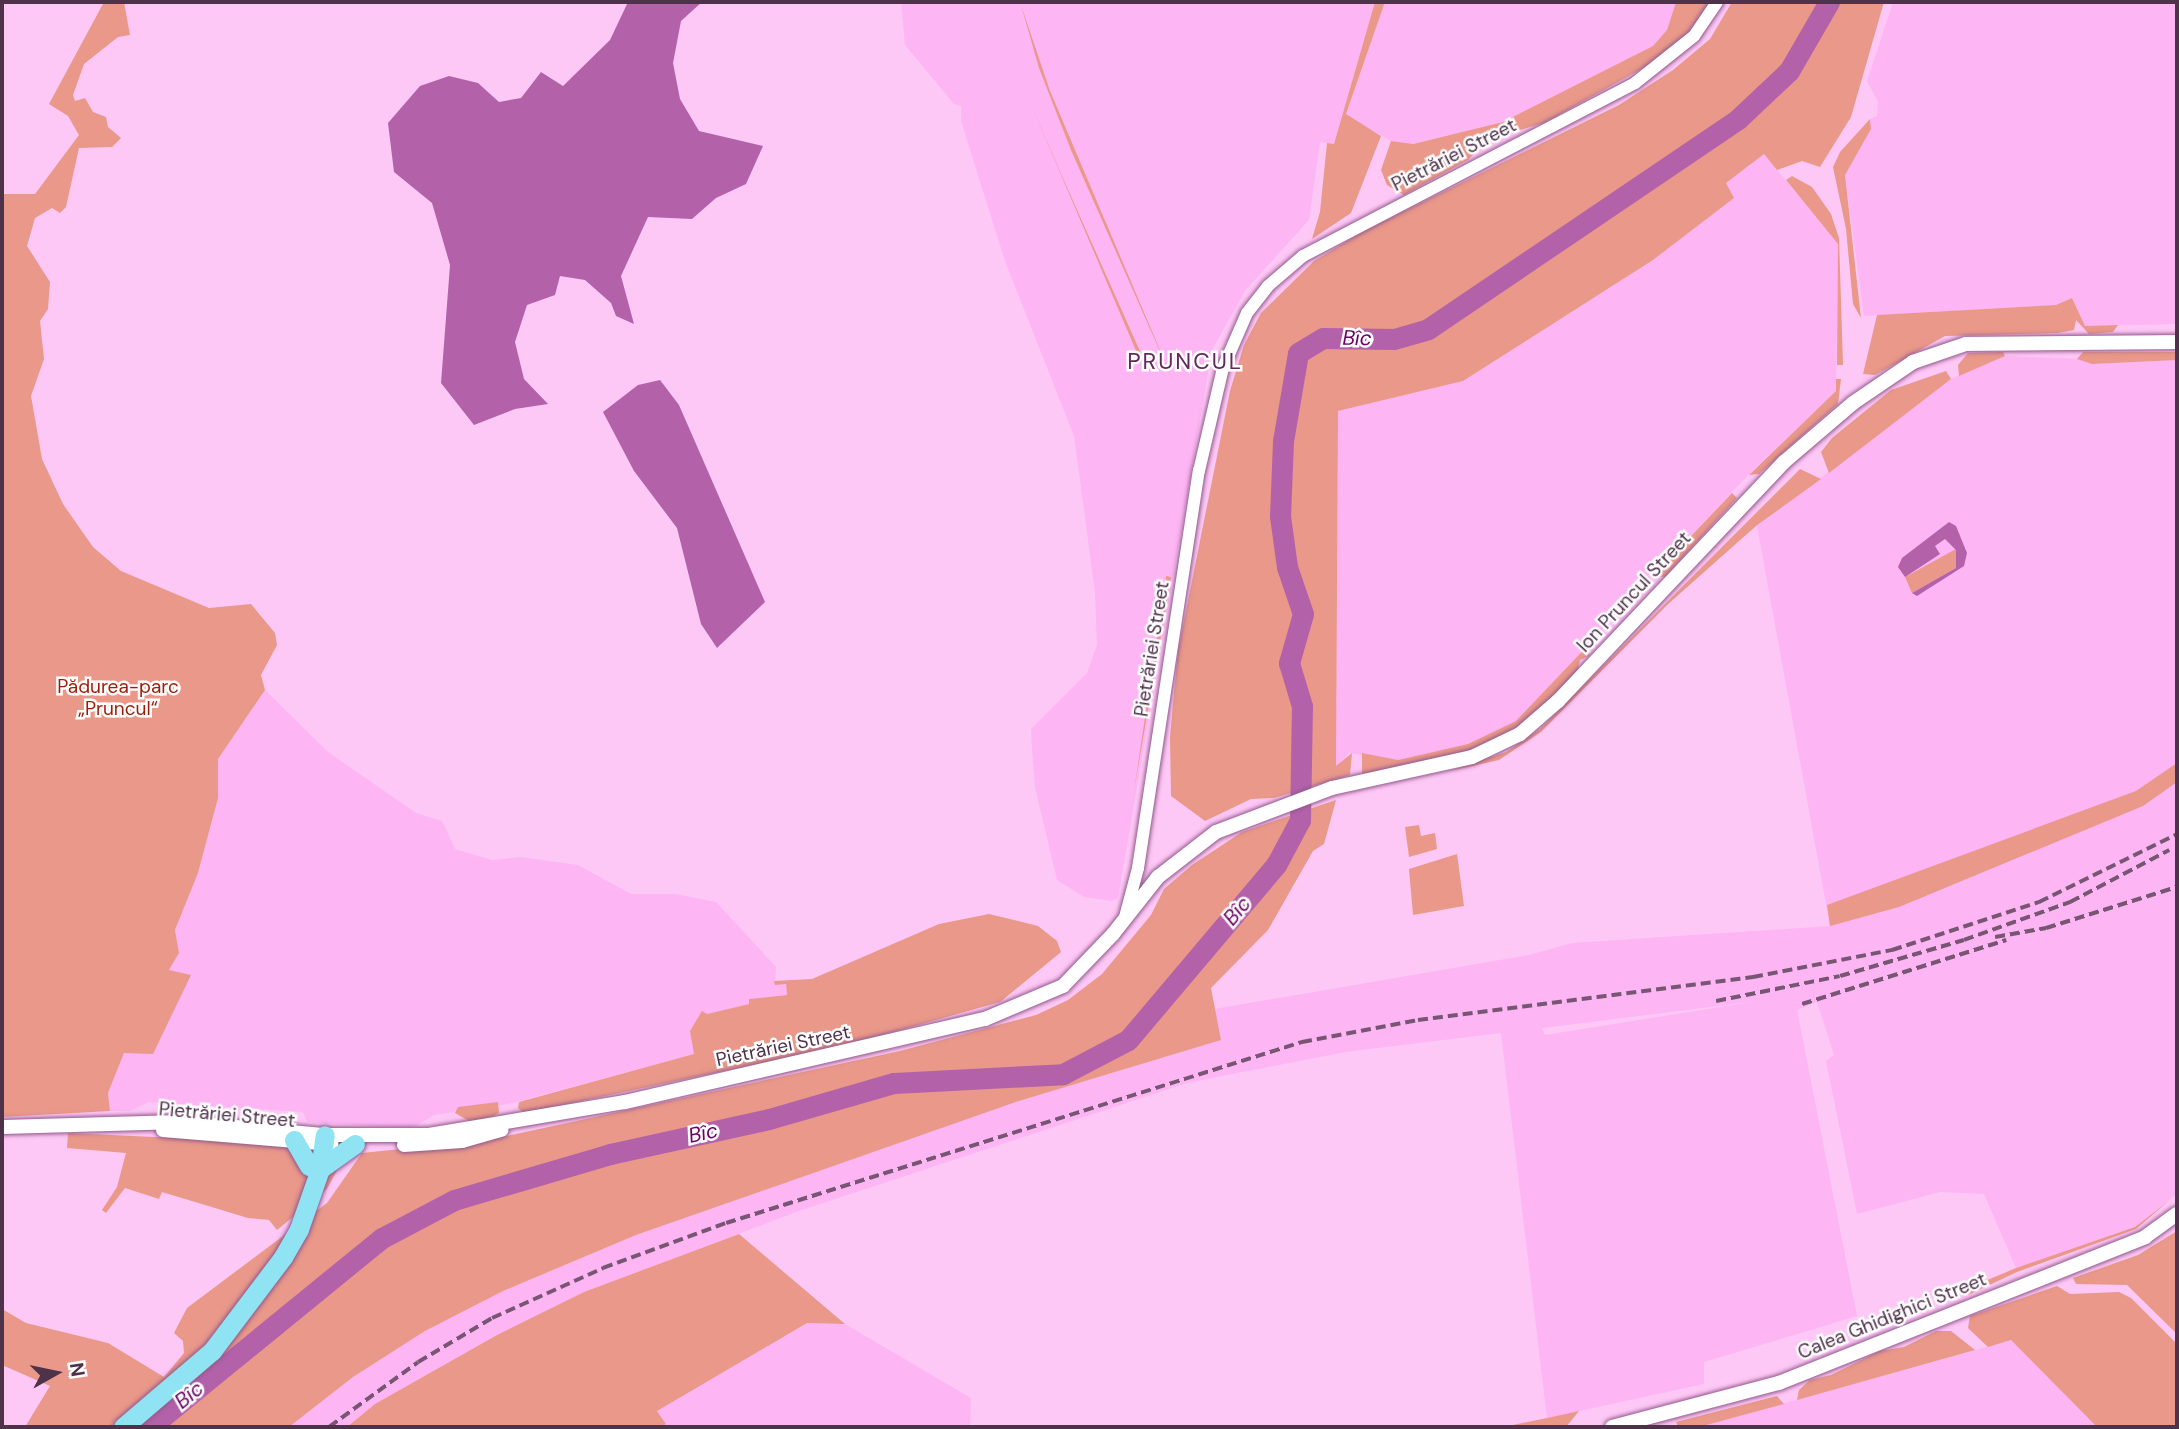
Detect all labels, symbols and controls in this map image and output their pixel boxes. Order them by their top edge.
street label: Pietrăriei Street [1388,114,1520,196]
water label: Bîc [1342,325,1372,351]
district label: PRUNCUL [1128,347,1242,375]
street label: Ion Pruncul Street [1572,527,1696,657]
street label: Pietrăriei Street [1130,580,1174,718]
park label: Pădurea-parc „Pruncul“ [57,676,179,720]
water label: Bîc [1218,892,1256,930]
street label: Pietrăriei Street [714,1021,852,1071]
street label: Pietrăriei Street [158,1098,296,1132]
water label: Bîc [686,1117,720,1149]
street label: Calea Ghidighici Street [1794,1268,1990,1364]
north arrow [21,1338,91,1408]
text: N [64,1361,91,1378]
water label: Bîc [170,1376,208,1414]

